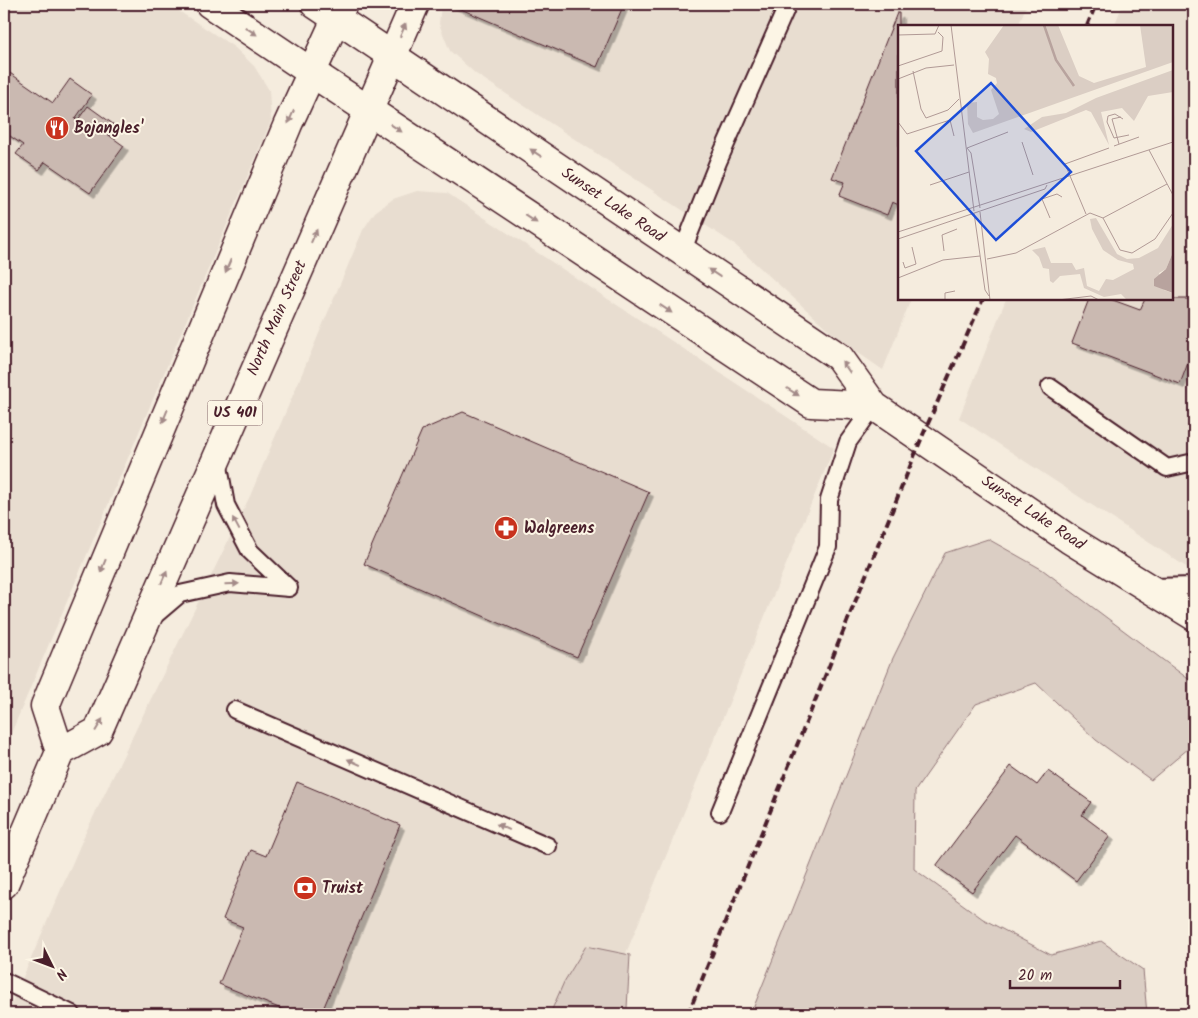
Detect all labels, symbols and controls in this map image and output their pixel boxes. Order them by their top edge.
one-way arrow [399,23,407,37]
inset map [898,25,1173,300]
one-way arrow [244,26,258,36]
one-way arrow [287,110,295,124]
restaurant icon: Bojangles' [44,115,70,141]
place label: Bojangles' [74,116,145,141]
one-way arrow [389,124,402,133]
one-way arrow [529,148,543,158]
street label: Sunset Lake Road [556,161,671,250]
one-way arrow [524,214,537,224]
one-way arrow [311,229,319,243]
street label: North Main Street [240,256,314,380]
one-way arrow [223,259,231,273]
one-way arrow [707,268,721,278]
one-way arrow [659,304,673,314]
one-way arrow [841,360,851,373]
one-way arrow [786,387,800,397]
road number: US 401 [208,400,262,426]
one-way arrow [160,409,168,423]
street label: Sunset Lake Road [976,469,1091,558]
pharmacy icon: Walgreens [493,515,519,541]
place label: Walgreens [524,516,595,541]
one-way arrow [232,517,240,531]
one-way arrow [98,559,106,573]
one-way arrow [161,570,169,584]
one-way arrow [225,579,241,587]
one-way arrow [94,718,103,732]
one-way arrow [347,758,361,766]
one-way arrow [496,822,510,830]
bank icon: Truist [292,875,318,901]
place label: Truist [322,876,364,901]
north arrow [28,940,78,990]
scale bar [1010,958,1120,990]
text: N [50,963,72,985]
text: 20 m [1018,964,1052,988]

